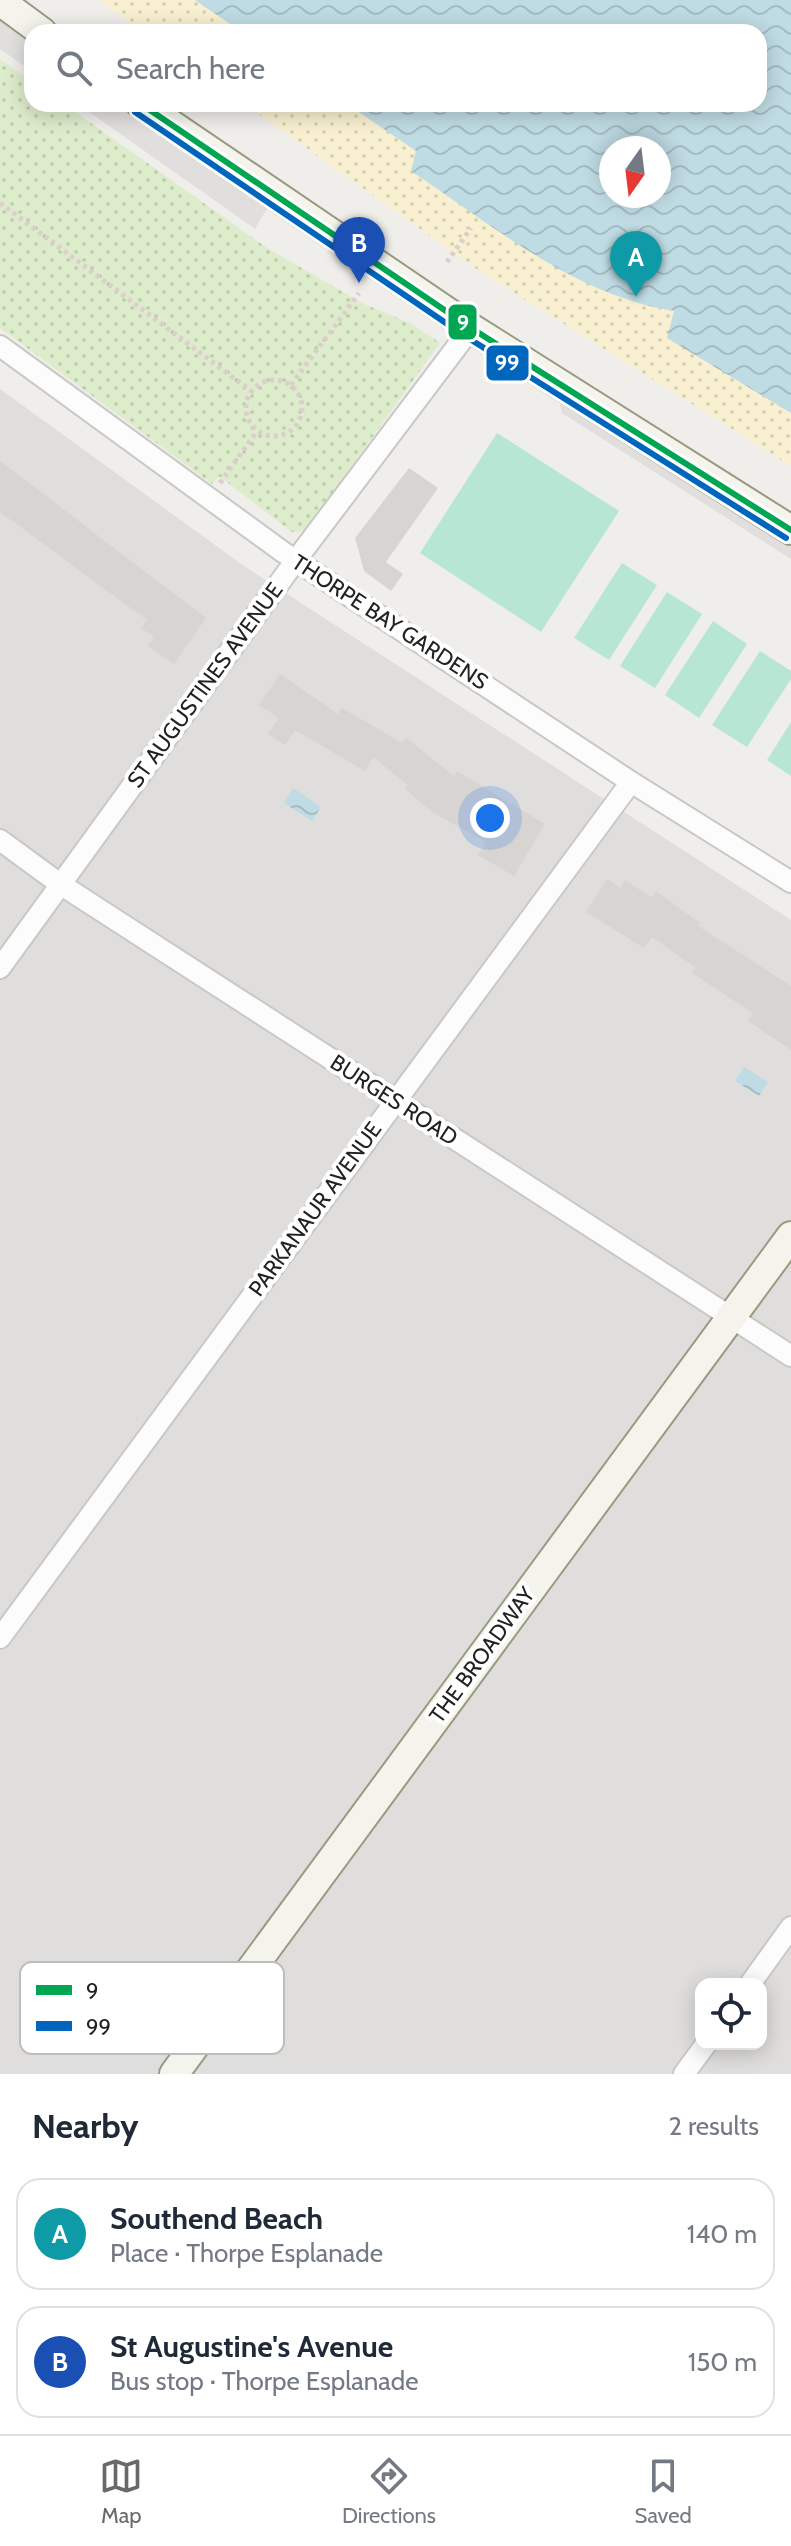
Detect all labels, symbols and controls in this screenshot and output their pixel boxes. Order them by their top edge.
search box [24,24,767,112]
icon: search [52,46,96,90]
text: Search here [116,50,265,87]
north arrow [599,136,671,208]
pin: B [333,217,385,283]
pin: A [610,231,662,297]
line badge: 9 [447,303,478,341]
text: 9 [457,309,469,336]
line badge: 99 [485,344,530,382]
text: 99 [495,349,519,376]
street label: THORPE BAY GARDENS [287,549,493,695]
street label: ST AUGUSTINES AVENUE [122,577,288,793]
your location [470,798,510,838]
street label: BURGES ROAD [325,1049,463,1151]
street label: PARKANAUR AVENUE [243,1117,387,1301]
street label: THE BROADWAY [424,1581,541,1728]
legend [20,1962,284,2054]
text: 9 [86,1977,99,2004]
map controls [695,1978,767,2050]
button: locate [695,1978,767,2050]
text: 99 [86,2013,111,2040]
text: Nearby [32,2105,139,2147]
text: 2 results [668,2110,759,2142]
text: Southend Beach [110,2200,323,2237]
text: A [52,2218,68,2250]
text: 140 m [687,2218,757,2250]
text: Place · Thorpe Esplanade [110,2237,383,2269]
text: St Augustine's Avenue [110,2328,393,2365]
text: B [52,2346,68,2378]
text: 150 m [688,2346,757,2378]
text: Bus stop · Thorpe Esplanade [110,2365,419,2397]
tab: Map [99,2454,143,2529]
tab: Directions [342,2454,436,2529]
tab: Saved [635,2454,692,2529]

